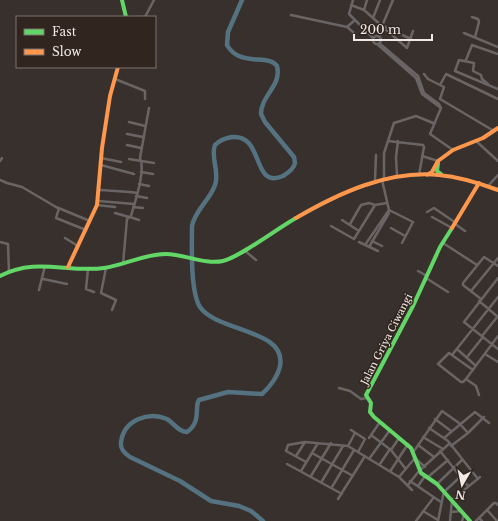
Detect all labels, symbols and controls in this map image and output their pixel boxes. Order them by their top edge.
legend [16,16,156,68]
scale bar [354,16,432,42]
text: 200 m [360,22,401,37]
text: Fast [52,24,77,39]
text: Slow [52,44,82,59]
street label: Jalan Griya Ciwangi [357,291,415,389]
north arrow [442,465,482,505]
text: N [454,487,467,503]

